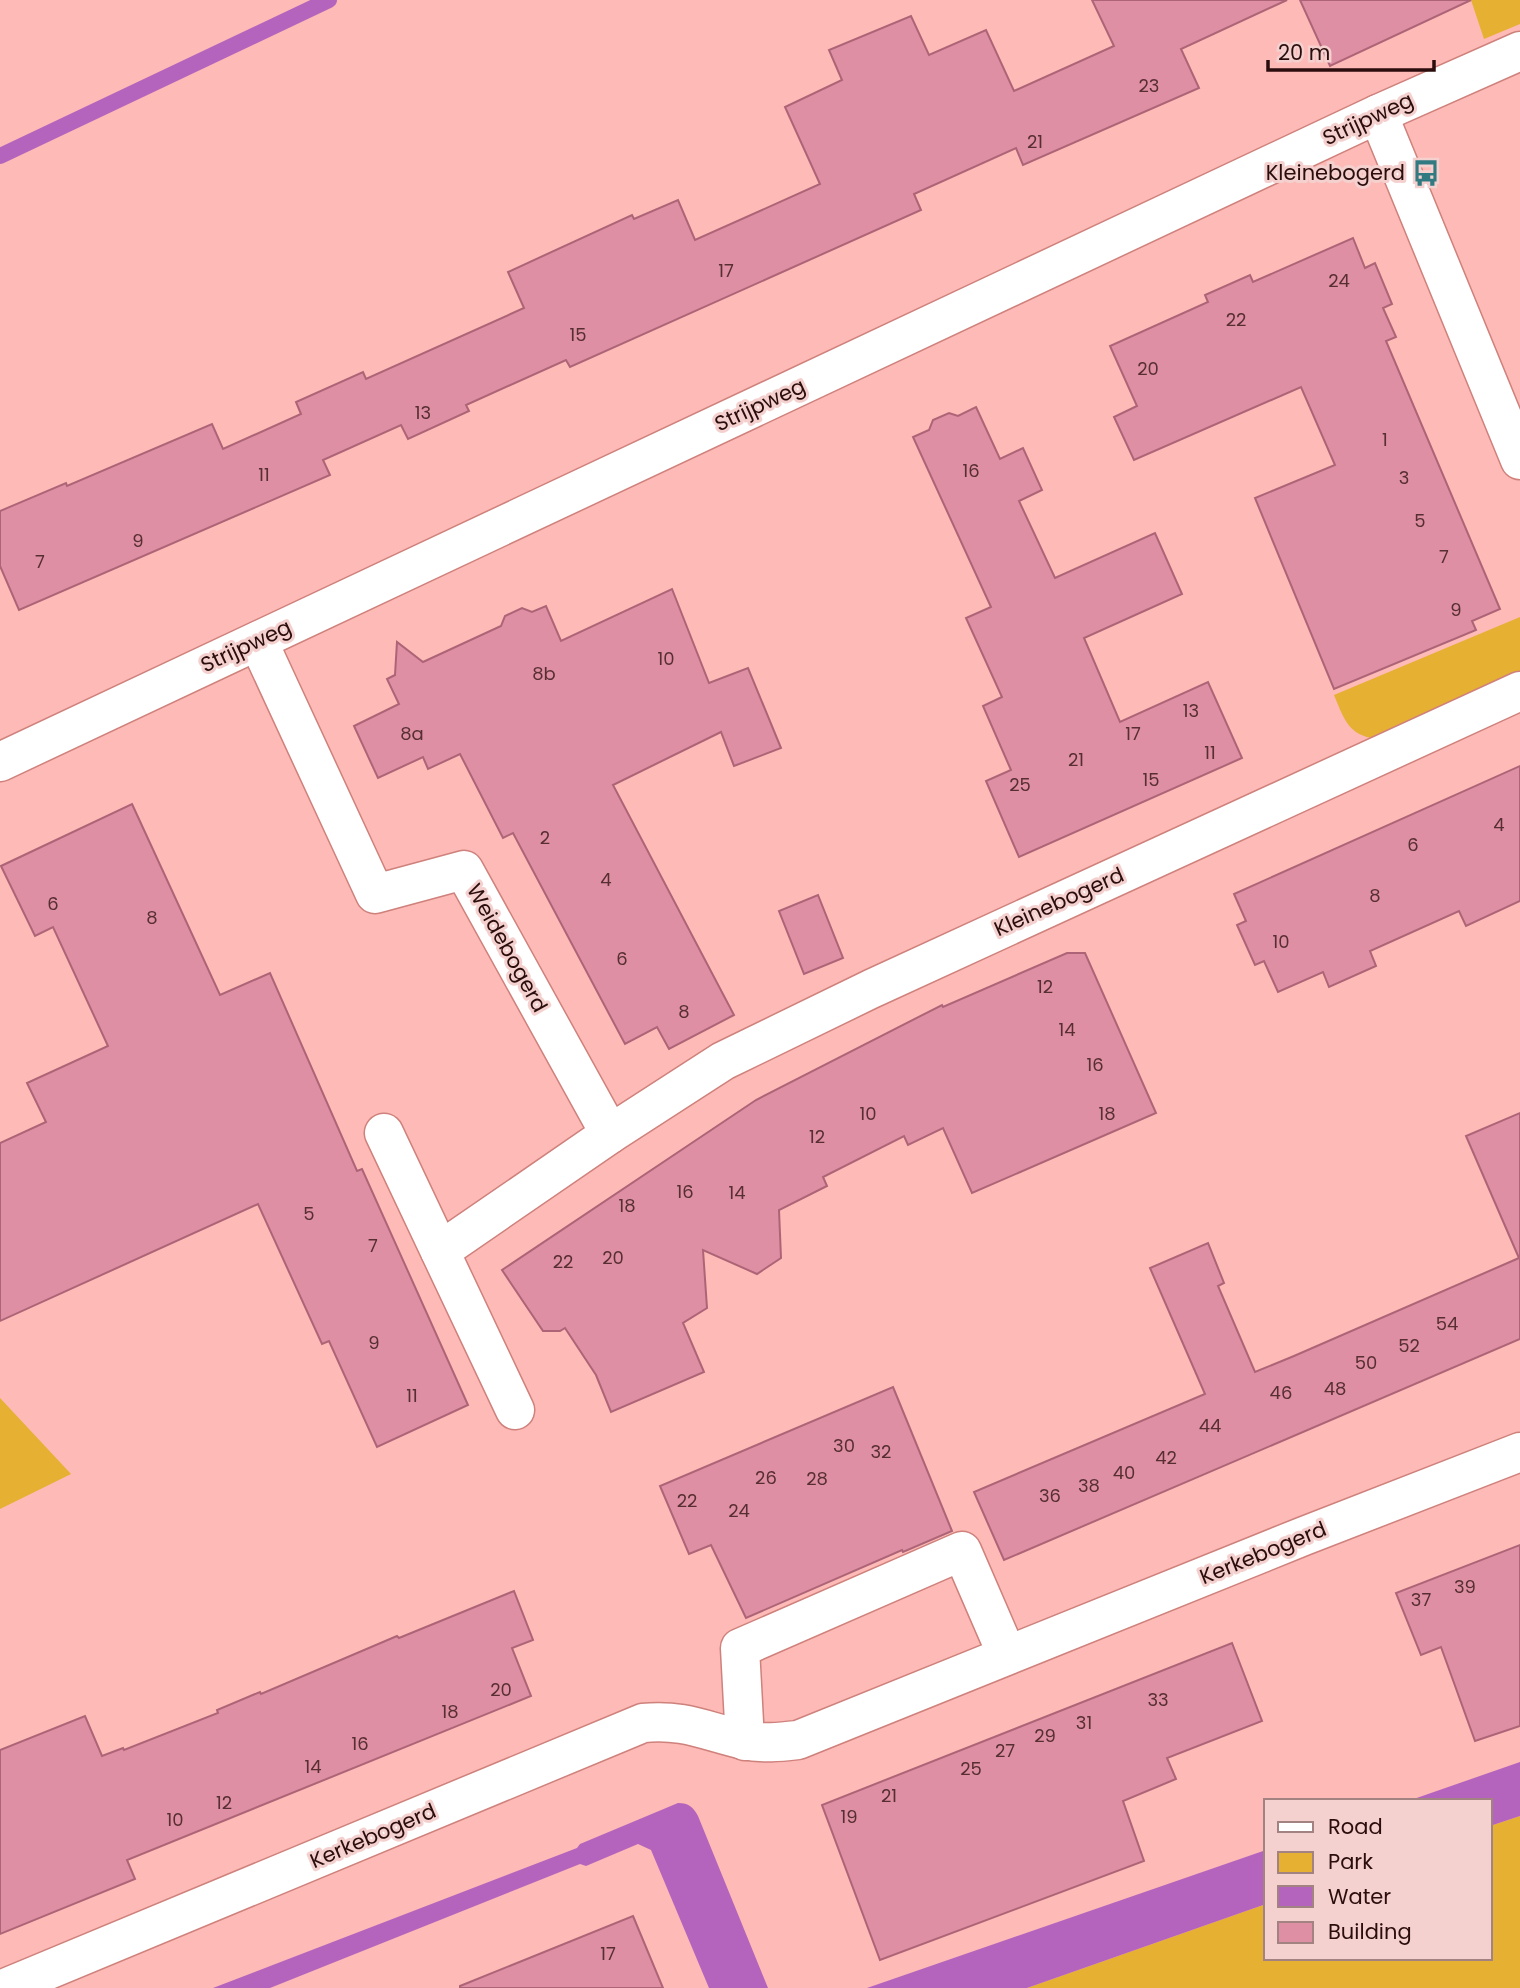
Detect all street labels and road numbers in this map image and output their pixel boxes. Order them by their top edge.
street label: Strijpweg [1318,85,1418,152]
street label: Strijpweg [710,371,810,438]
street label: Strijpweg [196,612,296,679]
street label: Kleinebogerd [989,860,1128,943]
street label: Weidebogerd [460,878,555,1017]
street label: Kerkebogerd [1195,1514,1330,1591]
street label: Kerkebogerd [305,1796,440,1875]

